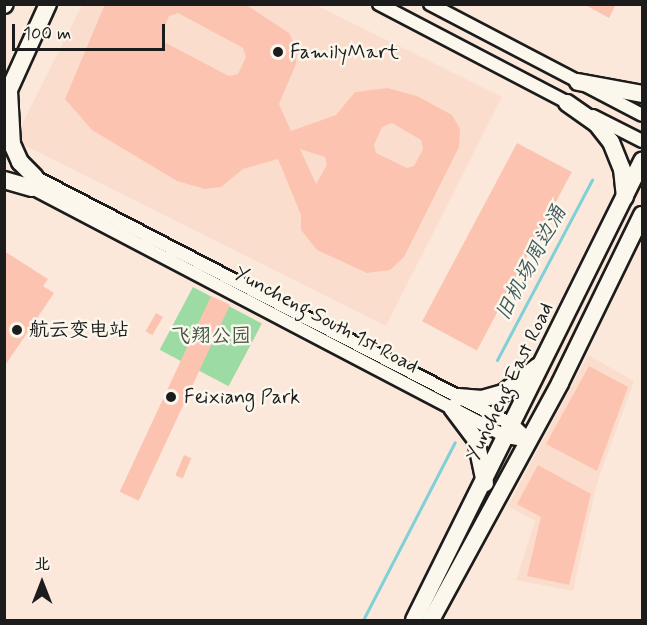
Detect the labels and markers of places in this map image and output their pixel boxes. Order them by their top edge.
place label: FamilyMart [290,40,399,64]
marker: FamilyMart [271,45,285,59]
place label: 航云变电站 [29,318,129,342]
marker: 航云变电站 [10,323,24,337]
place label: Feixiang Park [184,385,300,409]
marker: Feixiang Park [162,388,180,406]

